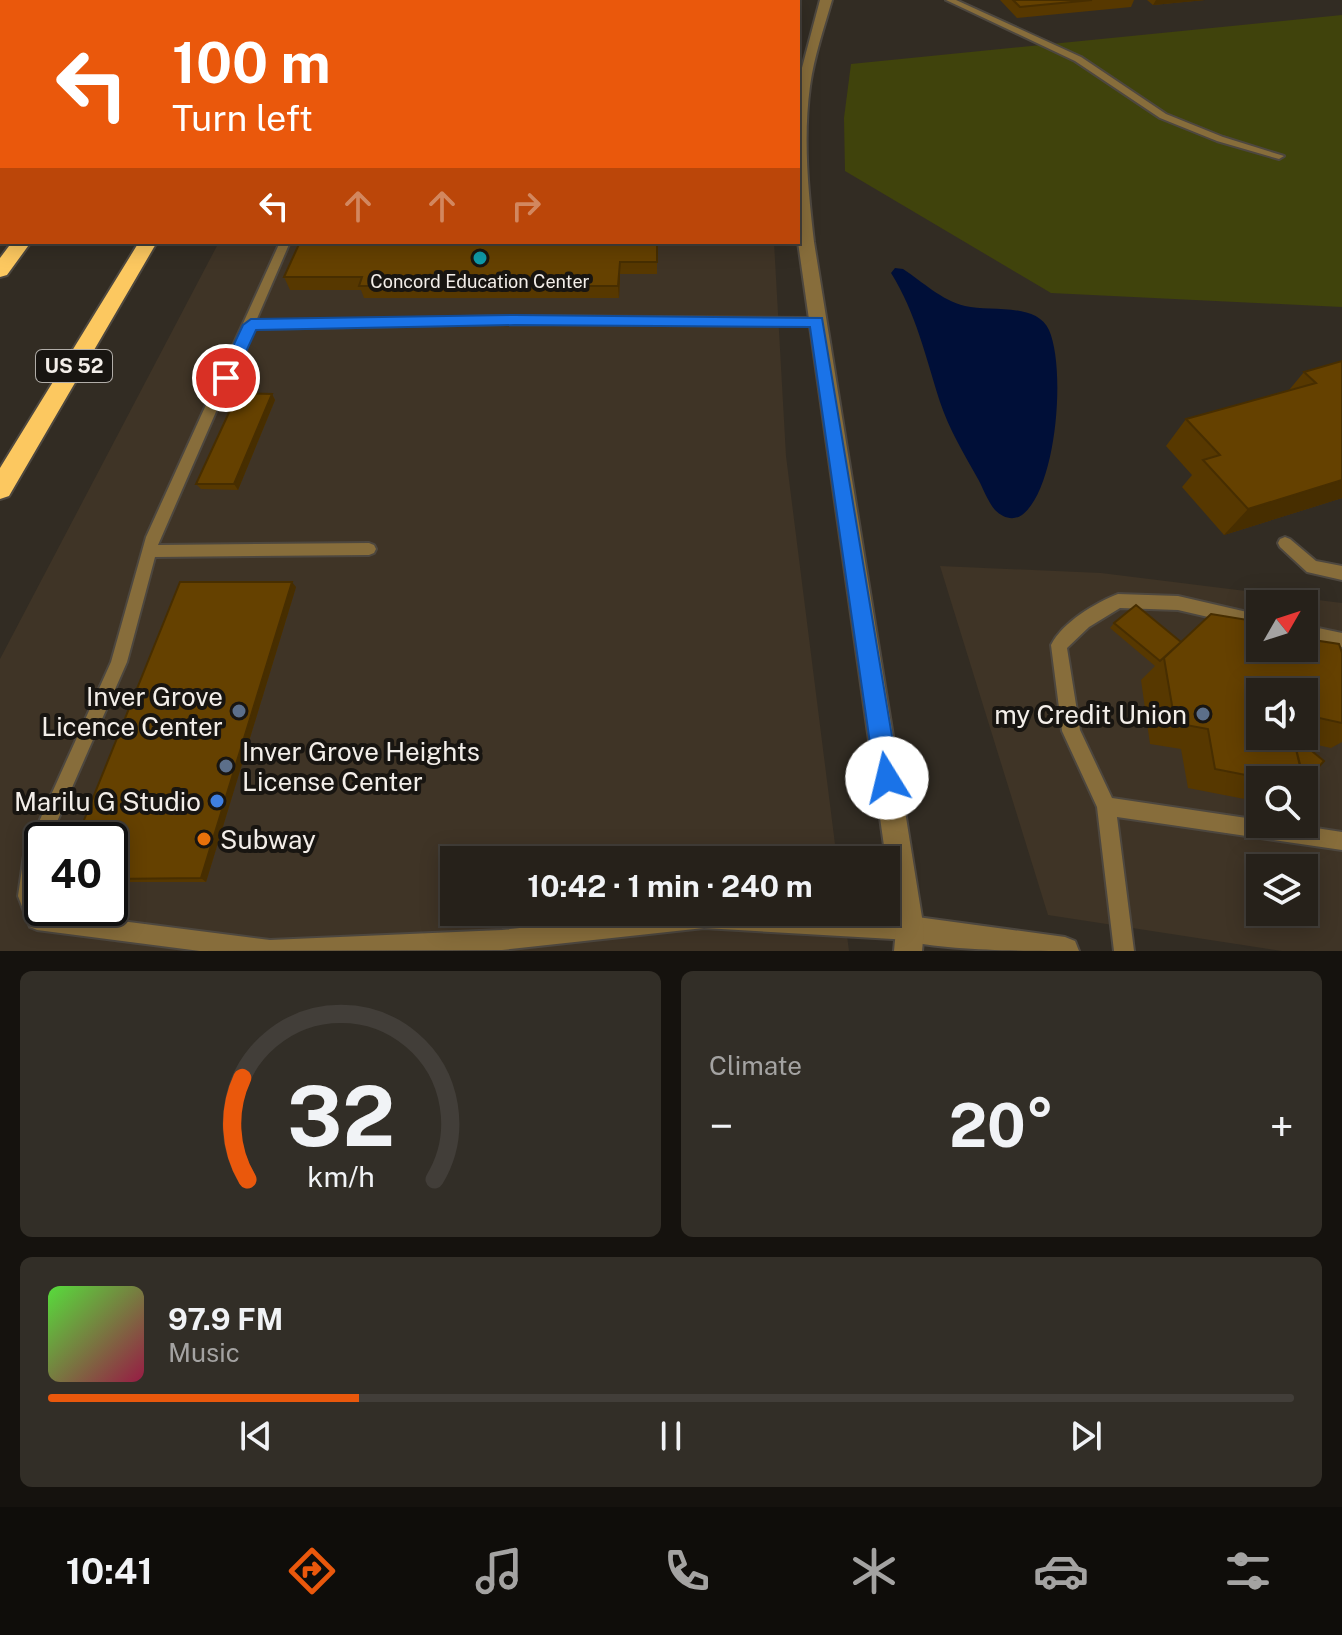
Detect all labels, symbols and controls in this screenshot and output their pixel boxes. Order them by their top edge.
text: 100 m [172,30,331,96]
icon: left [40,32,144,136]
text: Turn left [172,97,313,139]
icon: left [252,184,296,228]
icon: ahead [336,184,380,228]
icon: ahead [420,184,464,228]
icon: right [504,184,548,228]
marker: Concord Education Center [471,249,489,267]
place label: Concord Education Center [370,271,590,292]
pin [192,344,260,412]
road number: US 52 [36,350,112,382]
icon: arrive [204,356,248,400]
north arrow [1246,590,1318,662]
map controls [1246,590,1318,926]
button: sound [1246,678,1318,750]
place label: Inver Grove Licence Center [41,681,223,742]
place label: my Credit Union [994,699,1187,730]
marker: Inver Grove Licence Center [230,702,248,720]
marker: my Credit Union [1194,705,1212,723]
place label: Inver Grove Heights License Center [242,736,480,797]
position arrow [845,736,929,820]
marker: Inver Grove Heights License Center [217,757,235,775]
button: search [1246,766,1318,838]
place label: Marilu G Studio [14,786,201,817]
marker: Marilu G Studio [208,792,226,810]
speed limit sign: 40 [24,822,128,926]
place label: Subway [220,824,316,855]
marker: Subway [195,830,213,848]
button: layers [1246,854,1318,926]
text: 10:42 · 1 min · 240 m [527,868,813,904]
text: Climate [709,1050,802,1081]
text: 32 [286,1067,395,1165]
text: 20° [949,1090,1054,1161]
text: − [709,1100,733,1152]
text: + [1270,1100,1294,1152]
text: km/h [307,1160,374,1193]
text: 97.9 FM [168,1301,283,1337]
text: Music [168,1337,240,1368]
icon: previous [234,1414,278,1458]
icon: pause [649,1414,693,1458]
icon: next [1064,1414,1108,1458]
icon: directions [284,1543,340,1599]
icon: music [471,1543,527,1599]
icon: phone [659,1543,715,1599]
icon: climate [846,1543,902,1599]
icon: car [1033,1543,1089,1599]
icon: filters [1220,1543,1276,1599]
text: 10:41 [66,1550,153,1592]

